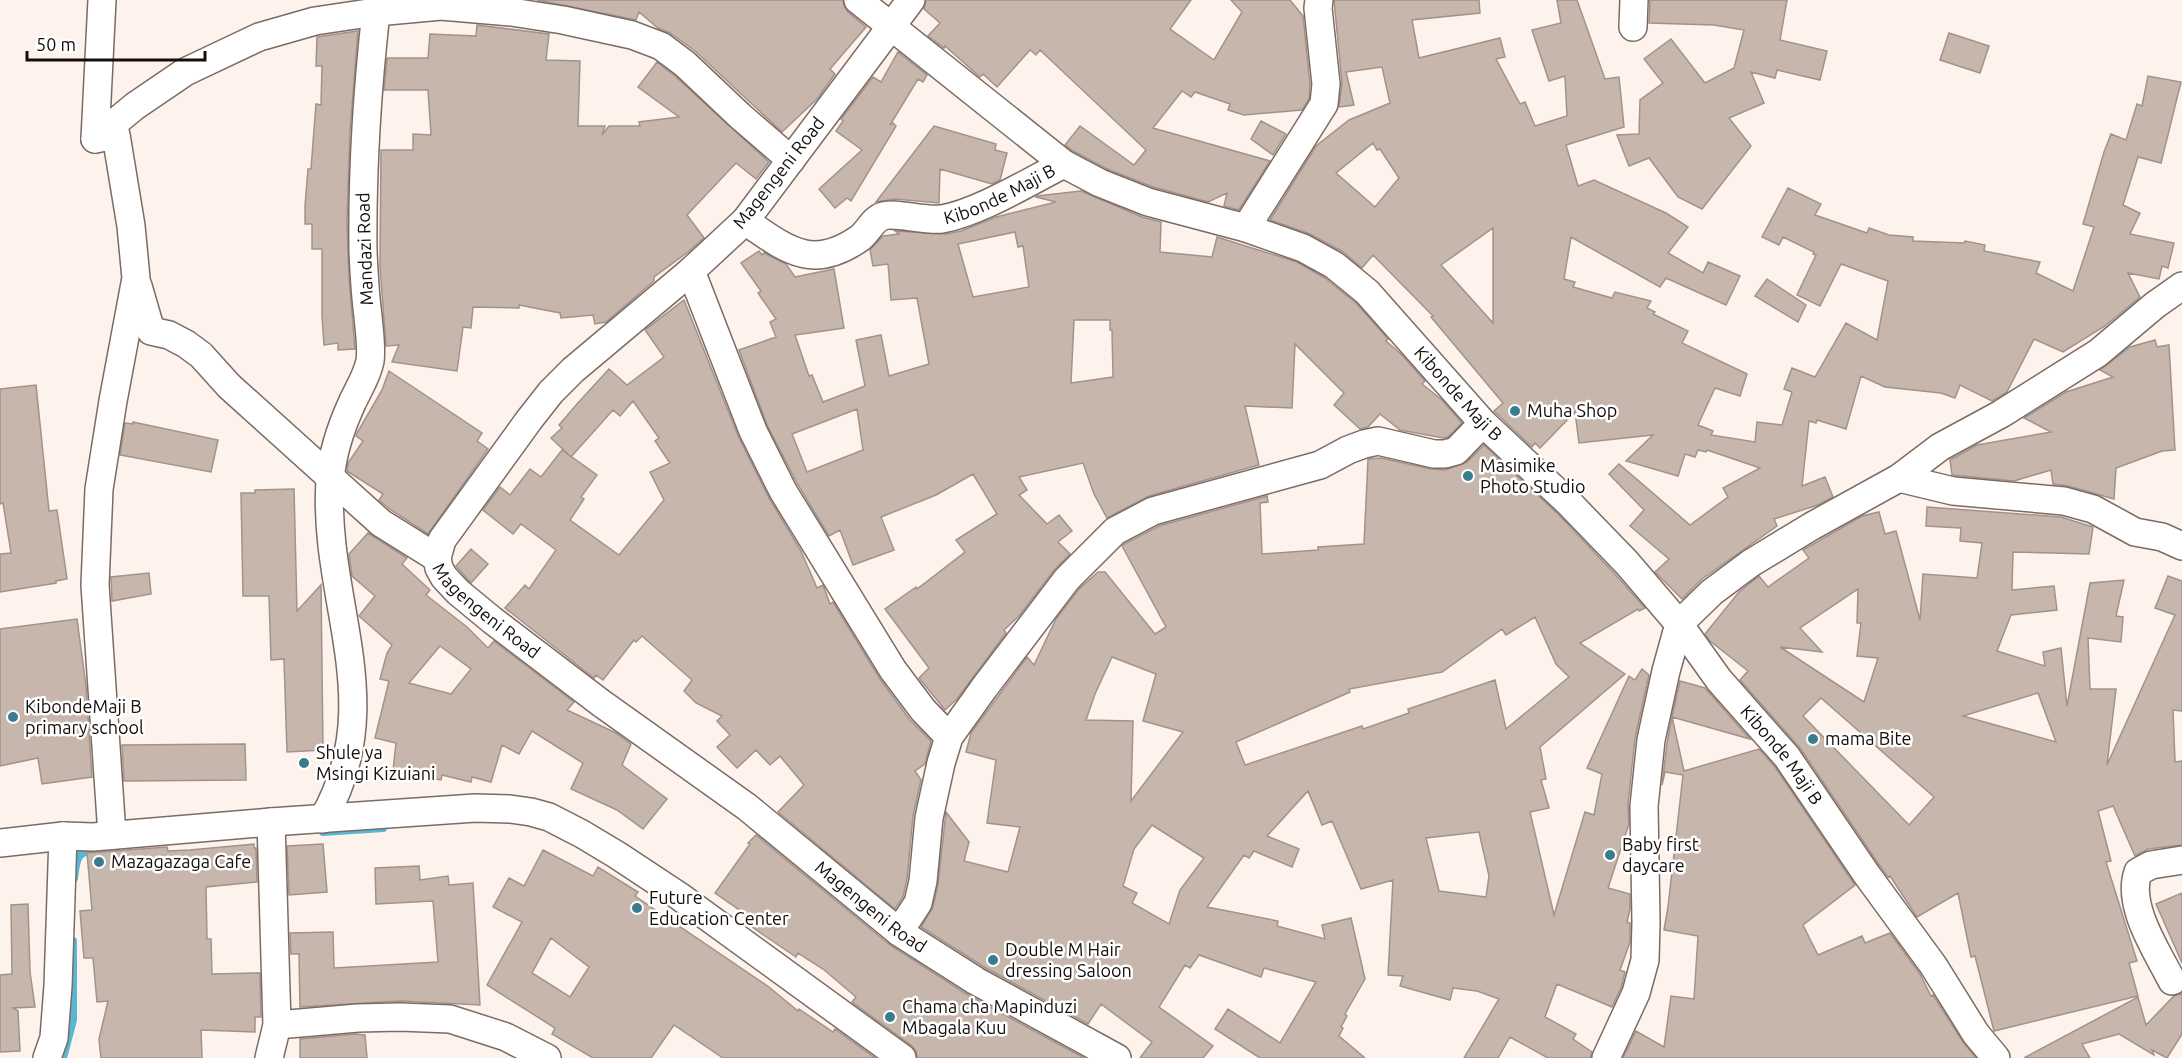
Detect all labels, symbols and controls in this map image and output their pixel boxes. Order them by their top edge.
scale bar [27,24,206,62]
text: 50 m [36,34,76,54]
street label: Magengeni Road [728,113,828,232]
street label: Kibonde Maji B [941,159,1058,228]
street label: Mandazi Road [352,192,376,306]
street label: Kibonde Maji B [1411,342,1507,445]
place label: Muha Shop [1527,400,1617,420]
marker: Muha Shop [1508,404,1522,418]
place label: Masimike Photo Studio [1480,455,1585,496]
marker: Masimike Photo Studio [1461,469,1475,483]
street label: Magengeni Road [429,559,544,662]
place label: KibondeMaji B primary school [25,696,144,737]
street label: Kibonde Maji B [1737,701,1827,808]
marker: KibondeMaji B primary school [6,710,20,724]
place label: mama Bite [1825,728,1911,748]
marker: mama Bite [1806,732,1820,746]
place label: Shule ya Msingi Kizuiani [316,742,435,783]
marker: Shule ya Msingi Kizuiani [297,756,311,770]
place label: Baby first daycare [1622,834,1699,875]
marker: Baby first daycare [1603,848,1617,862]
place label: Mazagazaga Cafe [111,851,251,871]
marker: Mazagazaga Cafe [92,855,106,869]
street label: Magengeni Road [812,856,930,956]
place label: Future Education Center [649,887,789,928]
marker: Future Education Center [630,901,644,915]
place label: Double M Hair dressing Saloon [1005,939,1132,980]
marker: Double M Hair dressing Saloon [986,953,1000,967]
place label: Chama cha Mapinduzi Mbagala Kuu [902,996,1077,1037]
marker: Chama cha Mapinduzi Mbagala Kuu [883,1010,897,1024]

